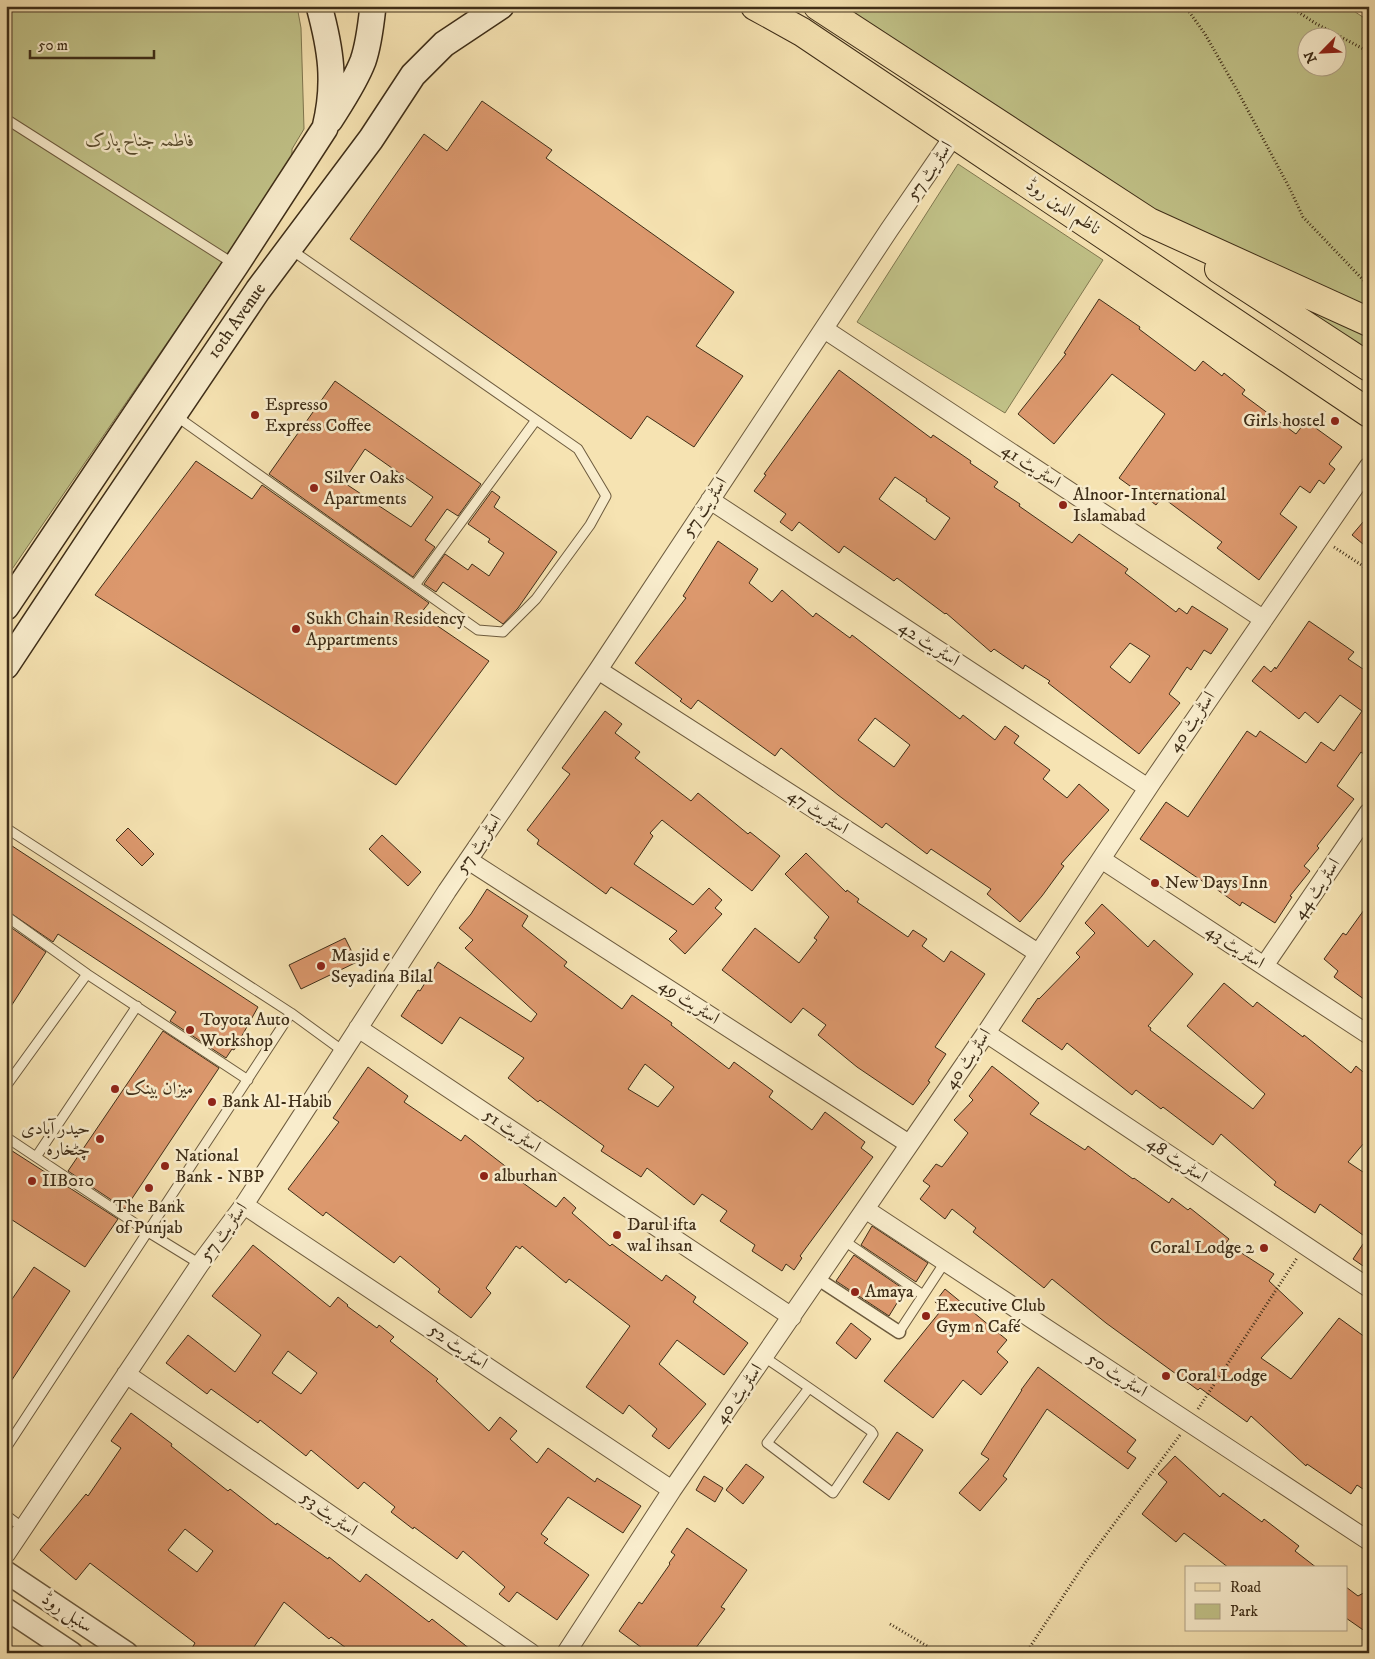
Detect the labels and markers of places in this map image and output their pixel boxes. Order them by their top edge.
place label: Espresso Express Coffee [265,394,371,437]
marker: Espresso Express Coffee [249,409,261,421]
place label: Girls hostel [1243,410,1326,432]
marker: Girls hostel [1329,415,1341,427]
place label: Silver Oaks Apartments [324,467,407,510]
marker: Silver Oaks Apartments [308,482,320,494]
place label: Alnoor-International Islamabad [1073,484,1227,527]
marker: Alnoor-International Islamabad [1057,499,1069,511]
place label: Sukh Chain Residency Appartments [306,608,466,651]
marker: Sukh Chain Residency Appartments [290,623,302,635]
place label: New Days Inn [1165,872,1268,894]
marker: New Days Inn [1149,877,1161,889]
place label: Masjid e Seyadina Bilal [331,945,434,988]
marker: Masjid e Seyadina Bilal [315,960,327,972]
place label: Toyota Auto Workshop [199,1009,290,1052]
marker: Toyota Auto Workshop [184,1024,196,1036]
place label: میزان بینک [125,1078,193,1100]
marker: میزان بینک [109,1083,121,1095]
place label: Bank Al-Habib [222,1091,332,1113]
marker: Bank Al-Habib [206,1096,218,1108]
place label: حیدر آبادی چٹخارہ [21,1118,90,1161]
marker: حیدر آبادی چٹخارہ [94,1133,106,1145]
place label: National Bank - NBP [175,1145,264,1188]
marker: National Bank - NBP [159,1160,171,1172]
place label: alburhan [494,1165,558,1187]
place label: IIB010 [42,1170,94,1192]
marker: alburhan [478,1170,490,1182]
marker: IIB010 [26,1175,38,1187]
marker: The Bank of Punjab [143,1182,155,1194]
place label: The Bank of Punjab [113,1196,185,1239]
place label: Darul ifta wal ihsan [626,1214,697,1257]
marker: Darul ifta wal ihsan [611,1229,623,1241]
place label: Coral Lodge 2 [1150,1237,1254,1259]
marker: Coral Lodge 2 [1258,1242,1270,1254]
place label: Amaya [865,1281,914,1303]
marker: Amaya [849,1286,861,1298]
place label: Executive Club Gym n Café [936,1295,1045,1338]
marker: Executive Club Gym n Café [920,1310,932,1322]
place label: Coral Lodge [1176,1365,1267,1387]
marker: Coral Lodge [1160,1370,1172,1382]

